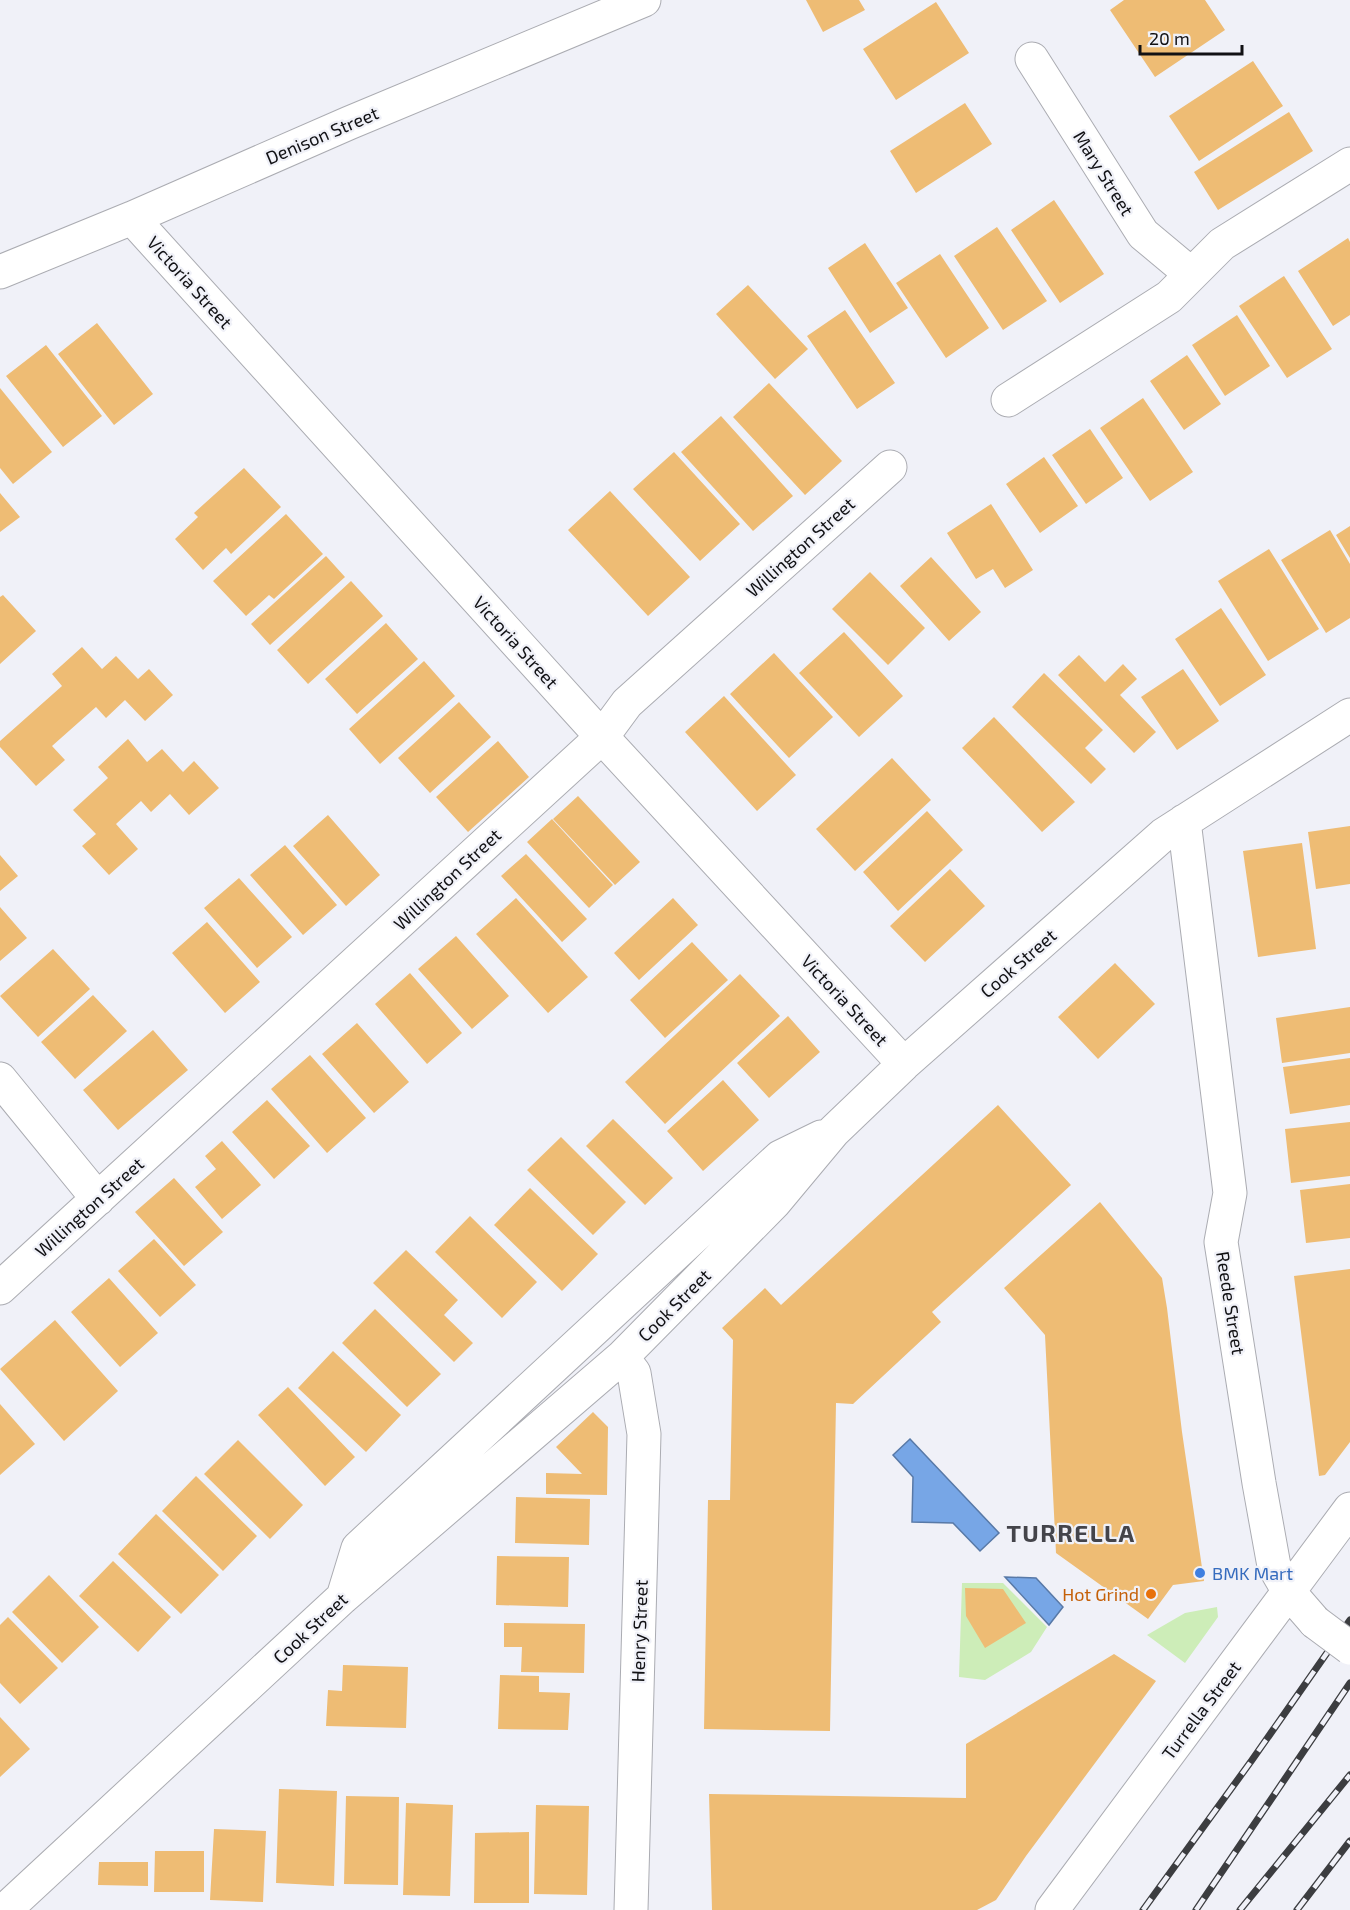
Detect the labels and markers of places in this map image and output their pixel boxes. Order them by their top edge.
place label: BMK Mart [1212,1562,1293,1584]
marker: BMK Mart [1193,1566,1207,1580]
place label: Hot Grind [1062,1583,1139,1605]
marker: Hot Grind [1144,1587,1158,1601]

